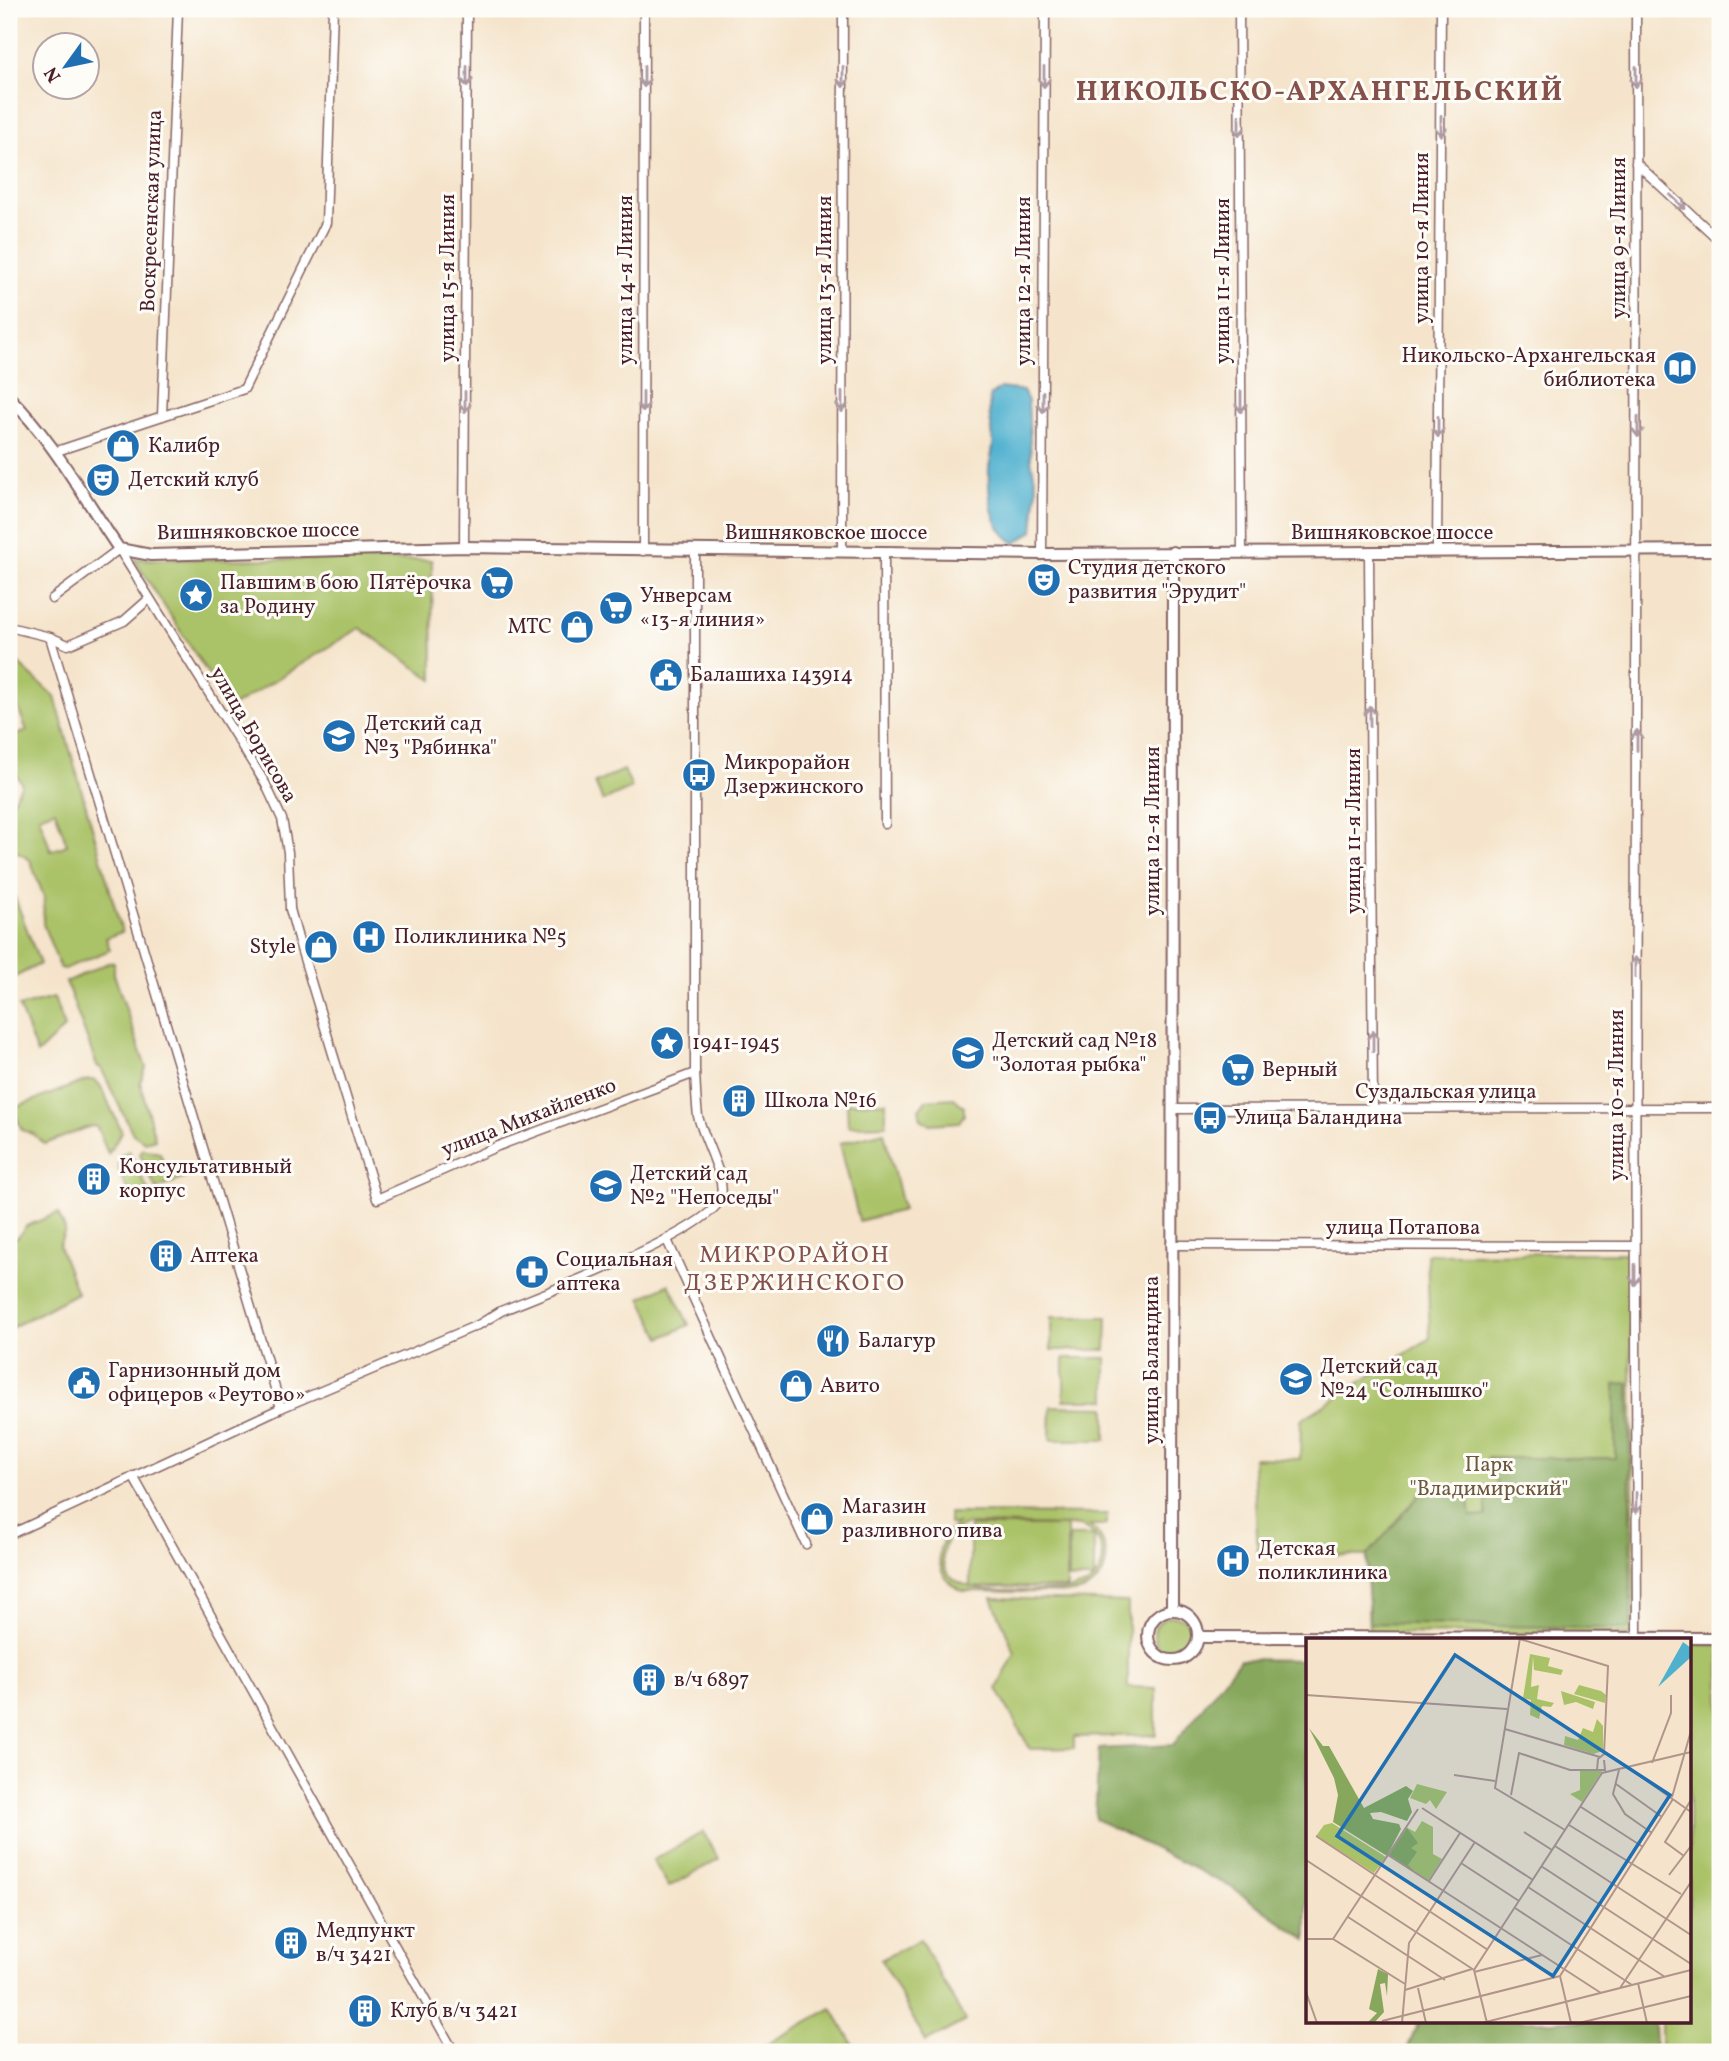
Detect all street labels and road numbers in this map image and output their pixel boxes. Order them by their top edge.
street label: Воскресенская улица [134,109,170,313]
street label: улица 10-я Линия [1408,152,1437,324]
street label: улица 9-я Линия [1605,157,1634,319]
street label: улица 15-я Линия [434,194,463,362]
street label: улица 14-я Линия [612,195,641,365]
street label: улица 13-я Линия [811,195,840,365]
street label: улица 12-я Линия [1010,196,1039,366]
street label: улица 11-я Линия [1209,198,1238,364]
street label: Вишняковское шоссе [156,516,360,548]
street label: Вишняковское шоссе [725,519,927,548]
street label: Вишняковское шоссе [1291,519,1493,548]
street label: улица Борисова [202,661,304,809]
street label: улица 12-я Линия [1139,746,1168,916]
street label: улица 11-я Линия [1340,748,1369,914]
street label: улица 10-я Линия [1603,1009,1632,1181]
street label: улица Михайленко [437,1071,621,1165]
street label: Суздальская улица [1355,1078,1537,1107]
street label: улица Потапова [1326,1214,1480,1243]
street label: улица Баландина [1138,1276,1167,1444]

